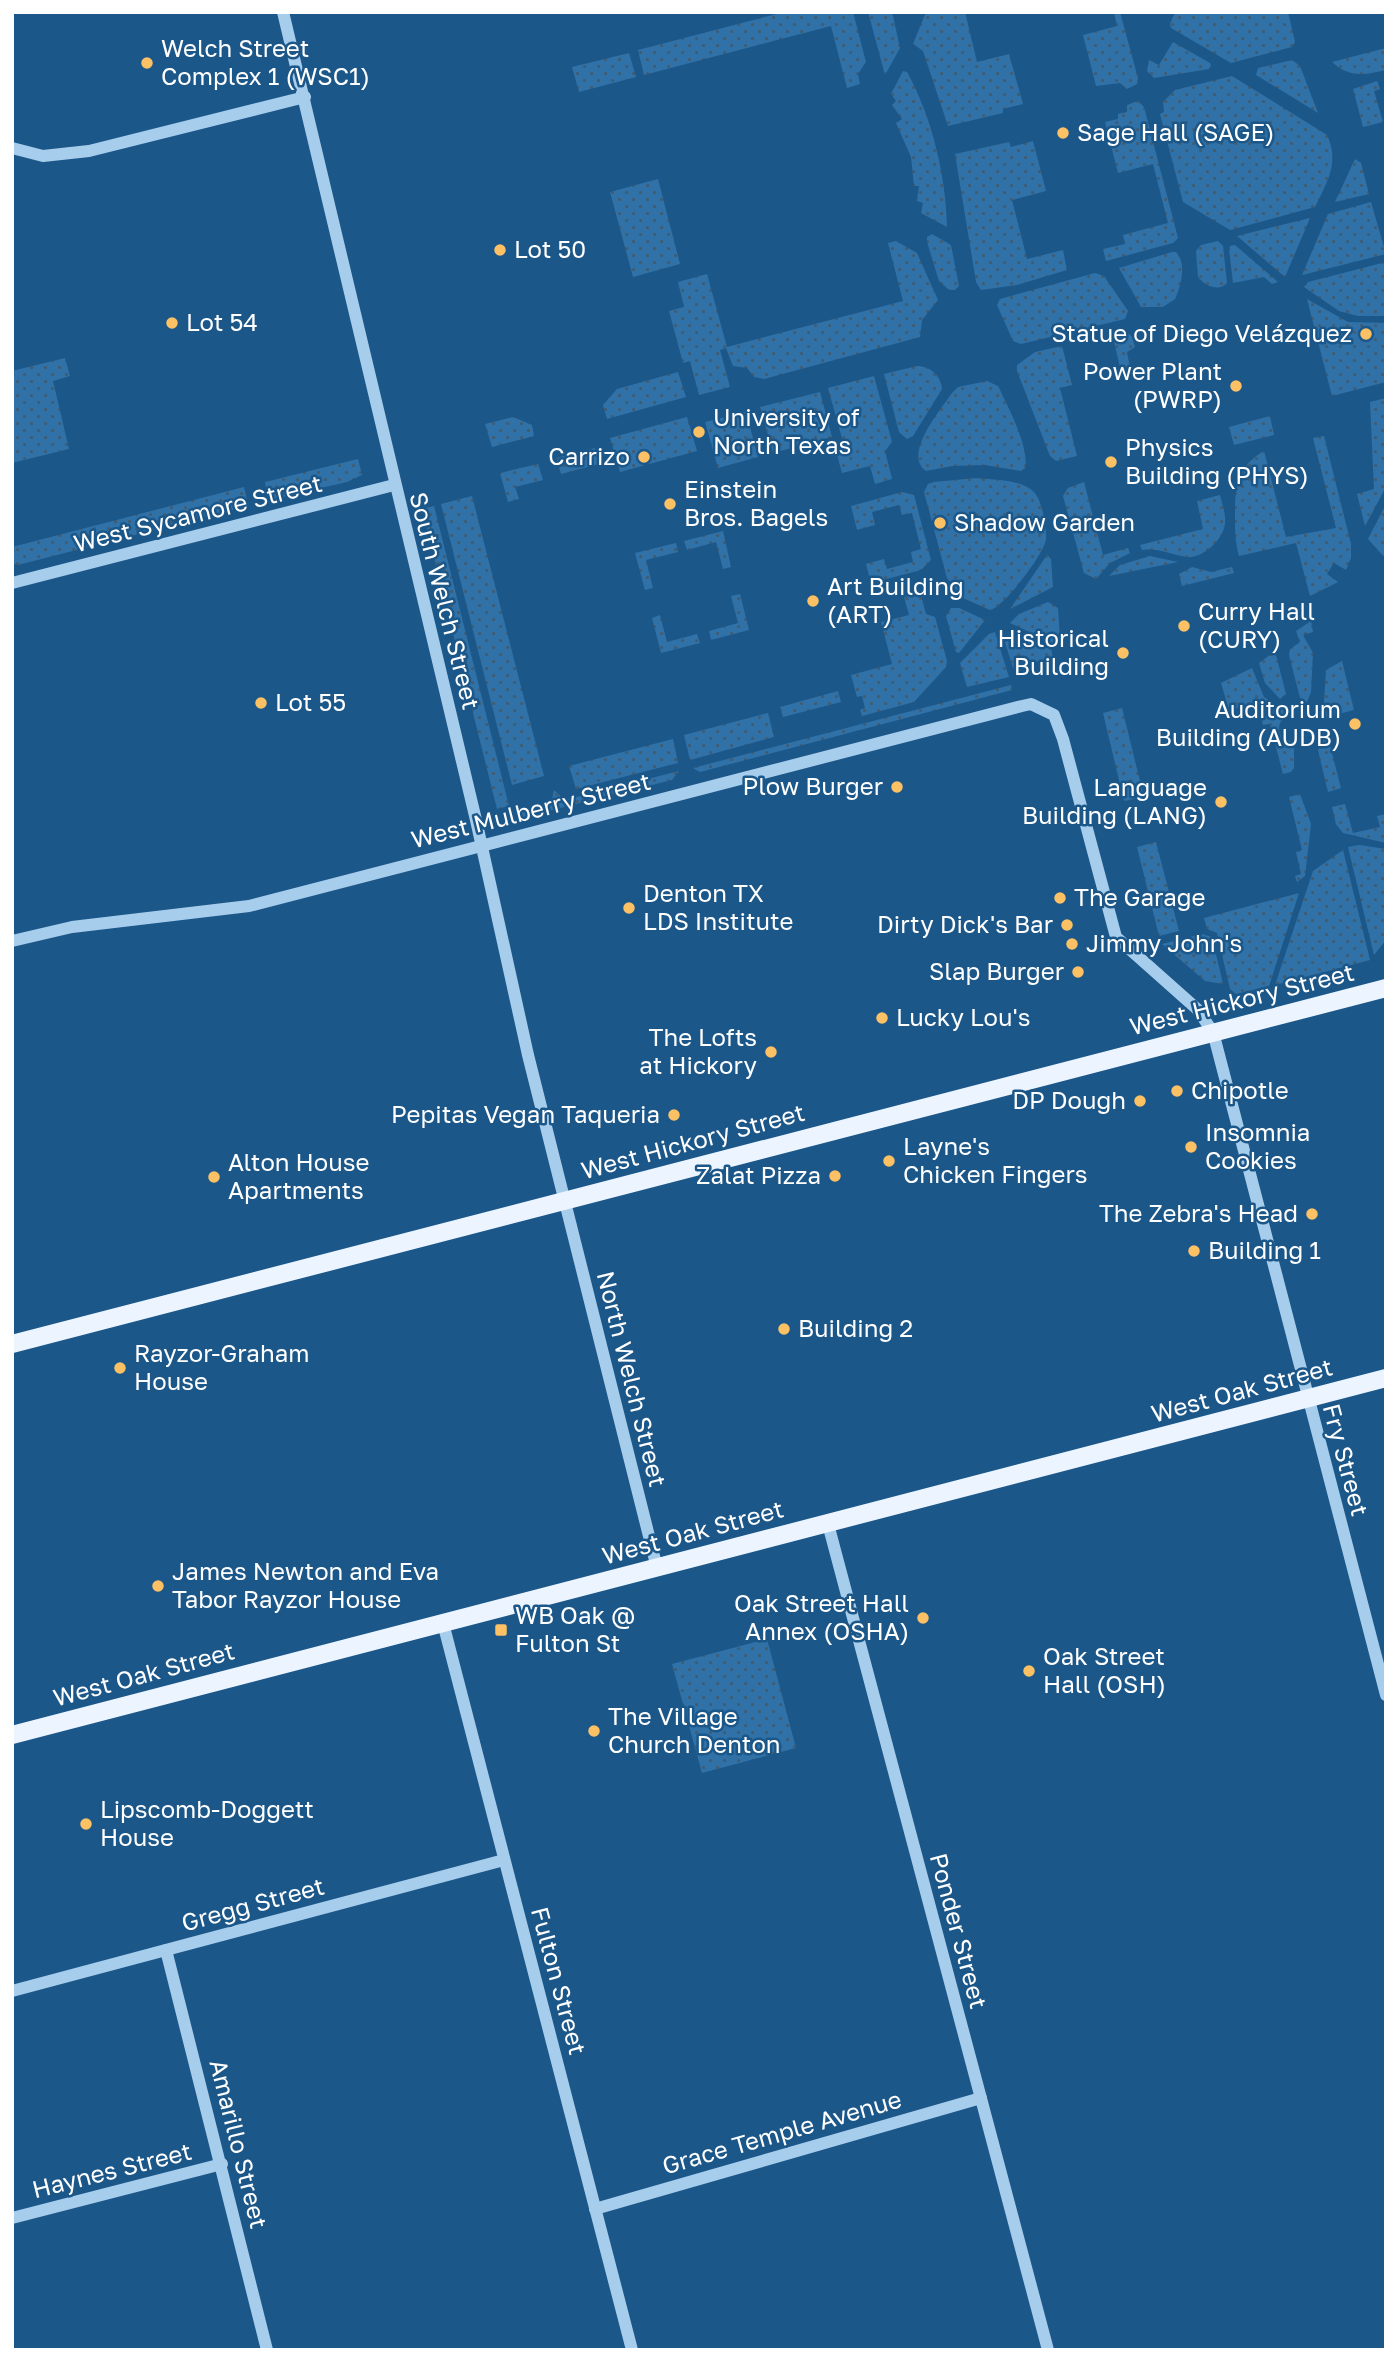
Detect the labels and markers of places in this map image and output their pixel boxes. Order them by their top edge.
place label: Welch Street Complex 1 (WSC1) [161,33,370,90]
marker: Welch Street Complex 1 (WSC1) [139,55,155,71]
place label: Sage Hall (SAGE) [1077,117,1274,146]
marker: Sage Hall (SAGE) [1055,125,1071,141]
place label: Lot 50 [514,234,586,263]
marker: Lot 50 [492,242,508,258]
place label: Lot 54 [186,307,258,336]
marker: Lot 54 [164,315,180,331]
place label: Statue of Diego Velázquez [1051,318,1352,347]
marker: Statue of Diego Velázquez [1358,326,1374,342]
place label: Power Plant (PWRP) [1083,356,1222,413]
marker: Power Plant (PWRP) [1228,378,1244,394]
place label: University of North Texas [713,402,860,459]
marker: University of North Texas [691,424,707,440]
place label: Physics Building (PHYS) [1125,432,1309,489]
place label: Carrizo [548,441,630,470]
marker: Carrizo [636,449,652,465]
marker: Physics Building (PHYS) [1103,454,1119,470]
place label: Einstein Bros. Bagels [684,474,828,531]
marker: Einstein Bros. Bagels [662,496,678,512]
place label: Shadow Garden [954,507,1135,536]
marker: Shadow Garden [932,515,948,531]
place label: Art Building (ART) [827,571,964,628]
marker: Art Building (ART) [805,593,821,609]
place label: Curry Hall (CURY) [1198,596,1315,653]
marker: Curry Hall (CURY) [1176,618,1192,634]
place label: Historical Building [997,623,1109,680]
marker: Historical Building [1115,645,1131,661]
place label: Lot 55 [275,687,346,716]
place label: Auditorium Building (AUDB) [1156,694,1341,751]
marker: Lot 55 [253,695,269,711]
marker: Auditorium Building (AUDB) [1347,716,1363,732]
place label: Plow Burger [742,771,883,800]
place label: Language Building (LANG) [1022,772,1207,829]
marker: Plow Burger [889,779,905,795]
marker: Language Building (LANG) [1213,794,1229,810]
place label: Denton TX LDS Institute [643,878,794,935]
place label: The Garage [1074,882,1205,911]
marker: The Garage [1052,890,1068,906]
marker: Denton TX LDS Institute [621,900,637,916]
place label: Dirty Dick's Bar [877,909,1053,938]
marker: Dirty Dick's Bar [1059,917,1075,933]
place label: Jimmy John's [1086,928,1242,957]
marker: Jimmy John's [1064,936,1080,952]
place label: Slap Burger [929,956,1064,985]
marker: Slap Burger [1070,964,1086,980]
place label: Lucky Lou's [896,1002,1030,1031]
marker: Lucky Lou's [874,1010,890,1026]
place label: The Lofts at Hickory [639,1022,757,1079]
marker: The Lofts at Hickory [763,1044,779,1060]
place label: Chipotle [1191,1075,1289,1104]
marker: Chipotle [1169,1083,1185,1099]
place label: DP Dough [1012,1085,1126,1114]
marker: DP Dough [1132,1093,1148,1109]
place label: Pepitas Vegan Taqueria [391,1099,660,1128]
marker: Pepitas Vegan Taqueria [666,1107,682,1123]
place label: Insomnia Cookies [1205,1117,1310,1174]
place label: Layne's Chicken Fingers [903,1131,1088,1188]
marker: Insomnia Cookies [1183,1139,1199,1155]
place label: Alton House Apartments [228,1147,369,1204]
marker: Layne's Chicken Fingers [881,1153,897,1169]
place label: Zalat Pizza [696,1160,821,1189]
marker: Zalat Pizza [827,1168,843,1184]
marker: Alton House Apartments [206,1169,222,1185]
place label: The Zebra's Head [1099,1198,1298,1227]
marker: The Zebra's Head [1304,1206,1320,1222]
place label: Building 1 [1208,1235,1321,1264]
marker: Building 1 [1186,1243,1202,1259]
place label: Building 2 [798,1313,913,1342]
marker: Building 2 [776,1321,792,1337]
place label: Rayzor-Graham House [134,1338,309,1395]
marker: Rayzor-Graham House [112,1360,128,1376]
place label: James Newton and Eva Tabor Rayzor House [172,1556,439,1613]
marker: James Newton and Eva Tabor Rayzor House [150,1578,166,1594]
place label: Oak Street Hall Annex (OSHA) [734,1588,909,1645]
place label: WB Oak @ Fulton St [515,1600,635,1657]
marker: Oak Street Hall Annex (OSHA) [915,1610,931,1626]
marker: WB Oak @ Fulton St [493,1622,509,1638]
place label: Oak Street Hall (OSH) [1043,1641,1166,1698]
marker: Oak Street Hall (OSH) [1021,1663,1037,1679]
place label: The Village Church Denton [608,1701,781,1758]
marker: The Village Church Denton [586,1723,602,1739]
place label: Lipscomb-Doggett House [100,1794,314,1851]
marker: Lipscomb-Doggett House [78,1816,94,1832]

